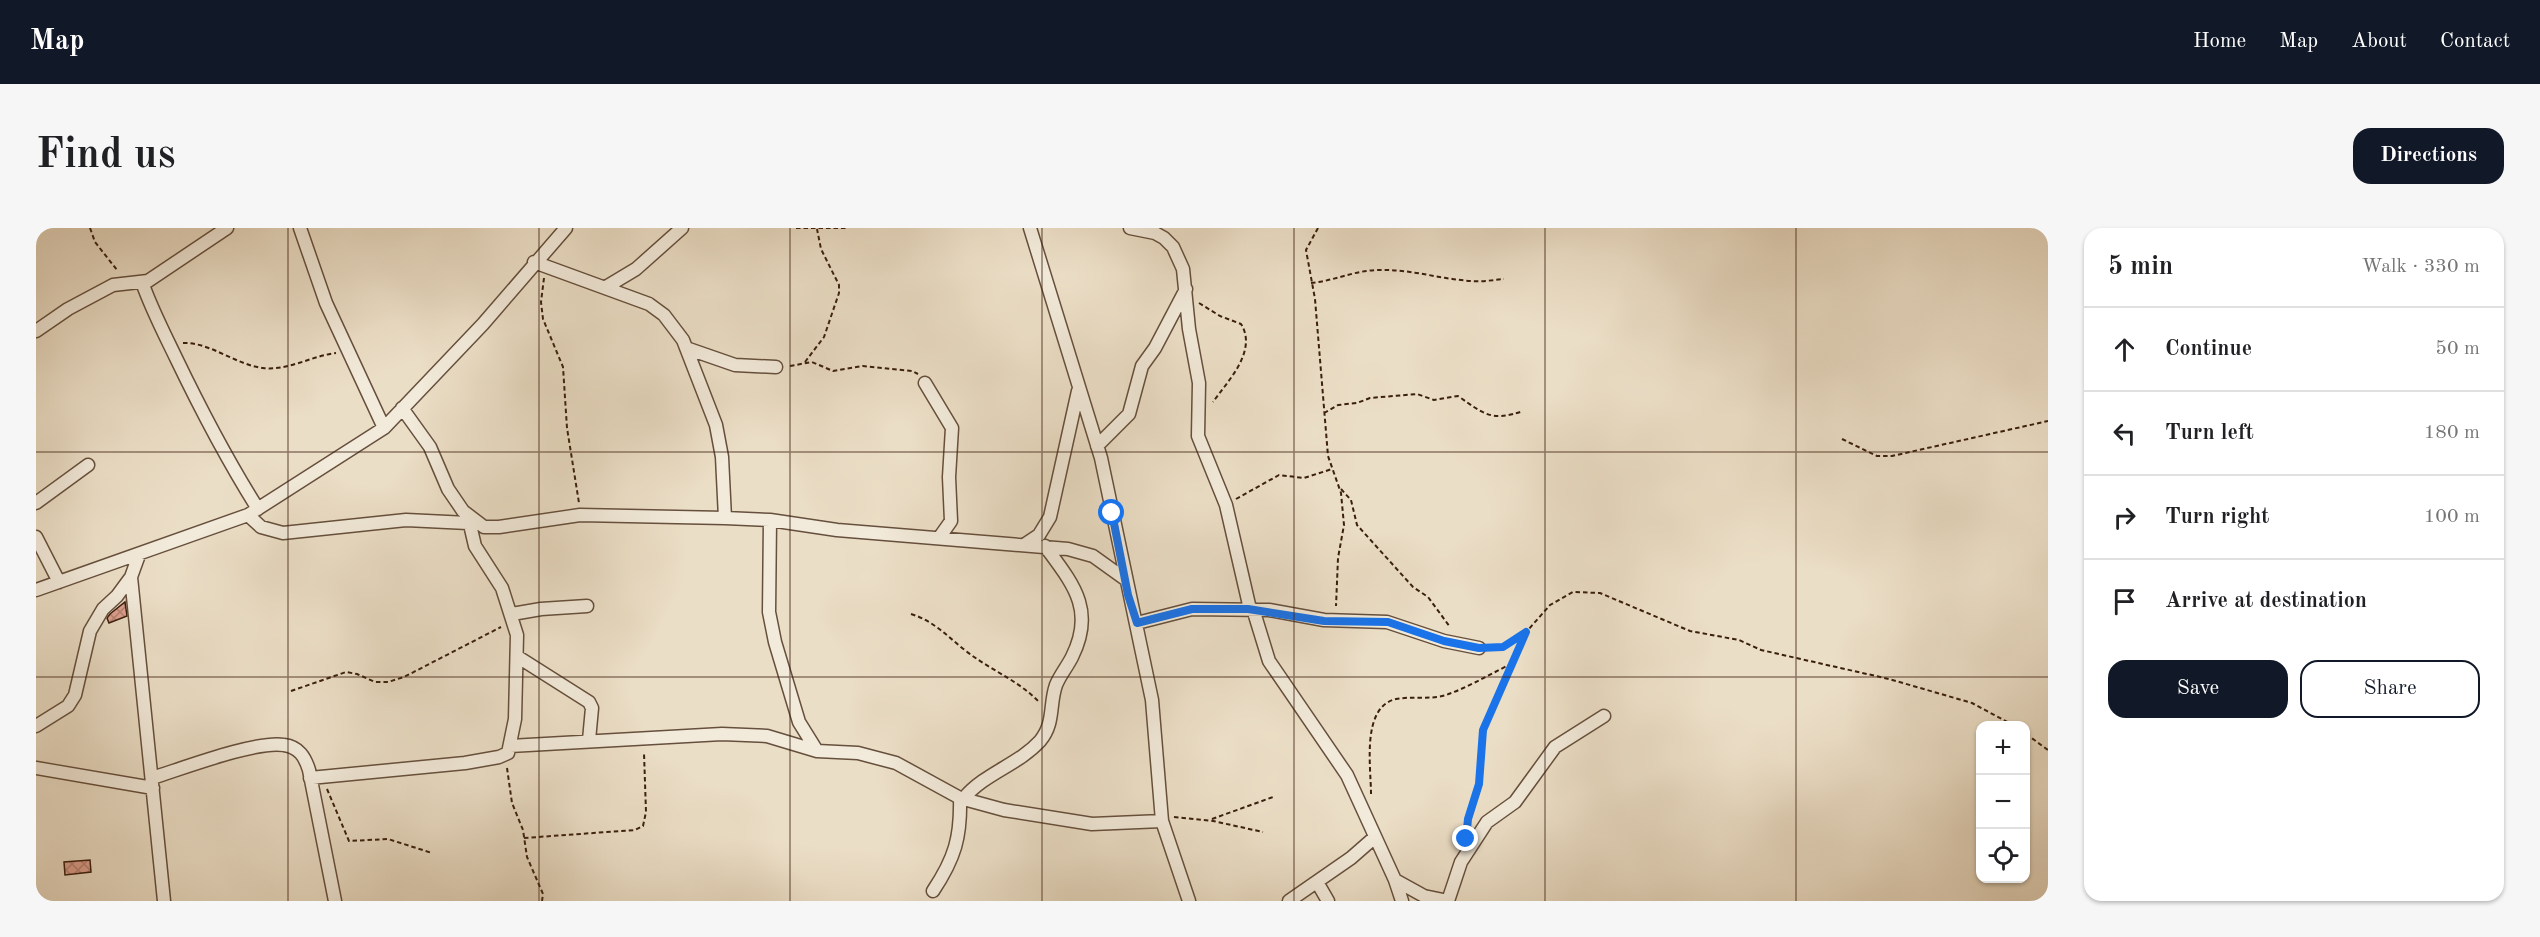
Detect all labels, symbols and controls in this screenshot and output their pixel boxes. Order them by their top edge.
text: Map [30,28,84,56]
text: Home [2193,31,2246,52]
text: Map [2279,31,2318,52]
text: About [2351,31,2407,52]
text: Contact [2440,31,2510,52]
button: Directions [2353,128,2504,184]
text: Find us [36,135,175,177]
text: 5 min [2108,254,2173,280]
text: Walk · 330 m [2361,257,2480,277]
icon: ahead [2108,333,2141,366]
text: Continue [2165,338,2252,360]
text: 50 m [2435,339,2480,359]
icon: left [2108,417,2141,450]
text: Turn left [2165,422,2254,444]
text: 180 m [2424,423,2480,443]
route start [1098,499,1124,525]
icon: right [2108,501,2141,534]
text: Turn right [2165,506,2269,528]
text: 100 m [2424,507,2480,527]
icon: arrive [2108,585,2141,618]
text: Arrive at destination [2165,590,2367,612]
button: Save [2108,660,2288,718]
button: Share [2300,660,2480,718]
map controls [1976,721,2030,883]
button: + [1976,721,2030,775]
button: − [1976,775,2030,829]
route end [1452,825,1478,851]
button: locate [1976,829,2030,883]

